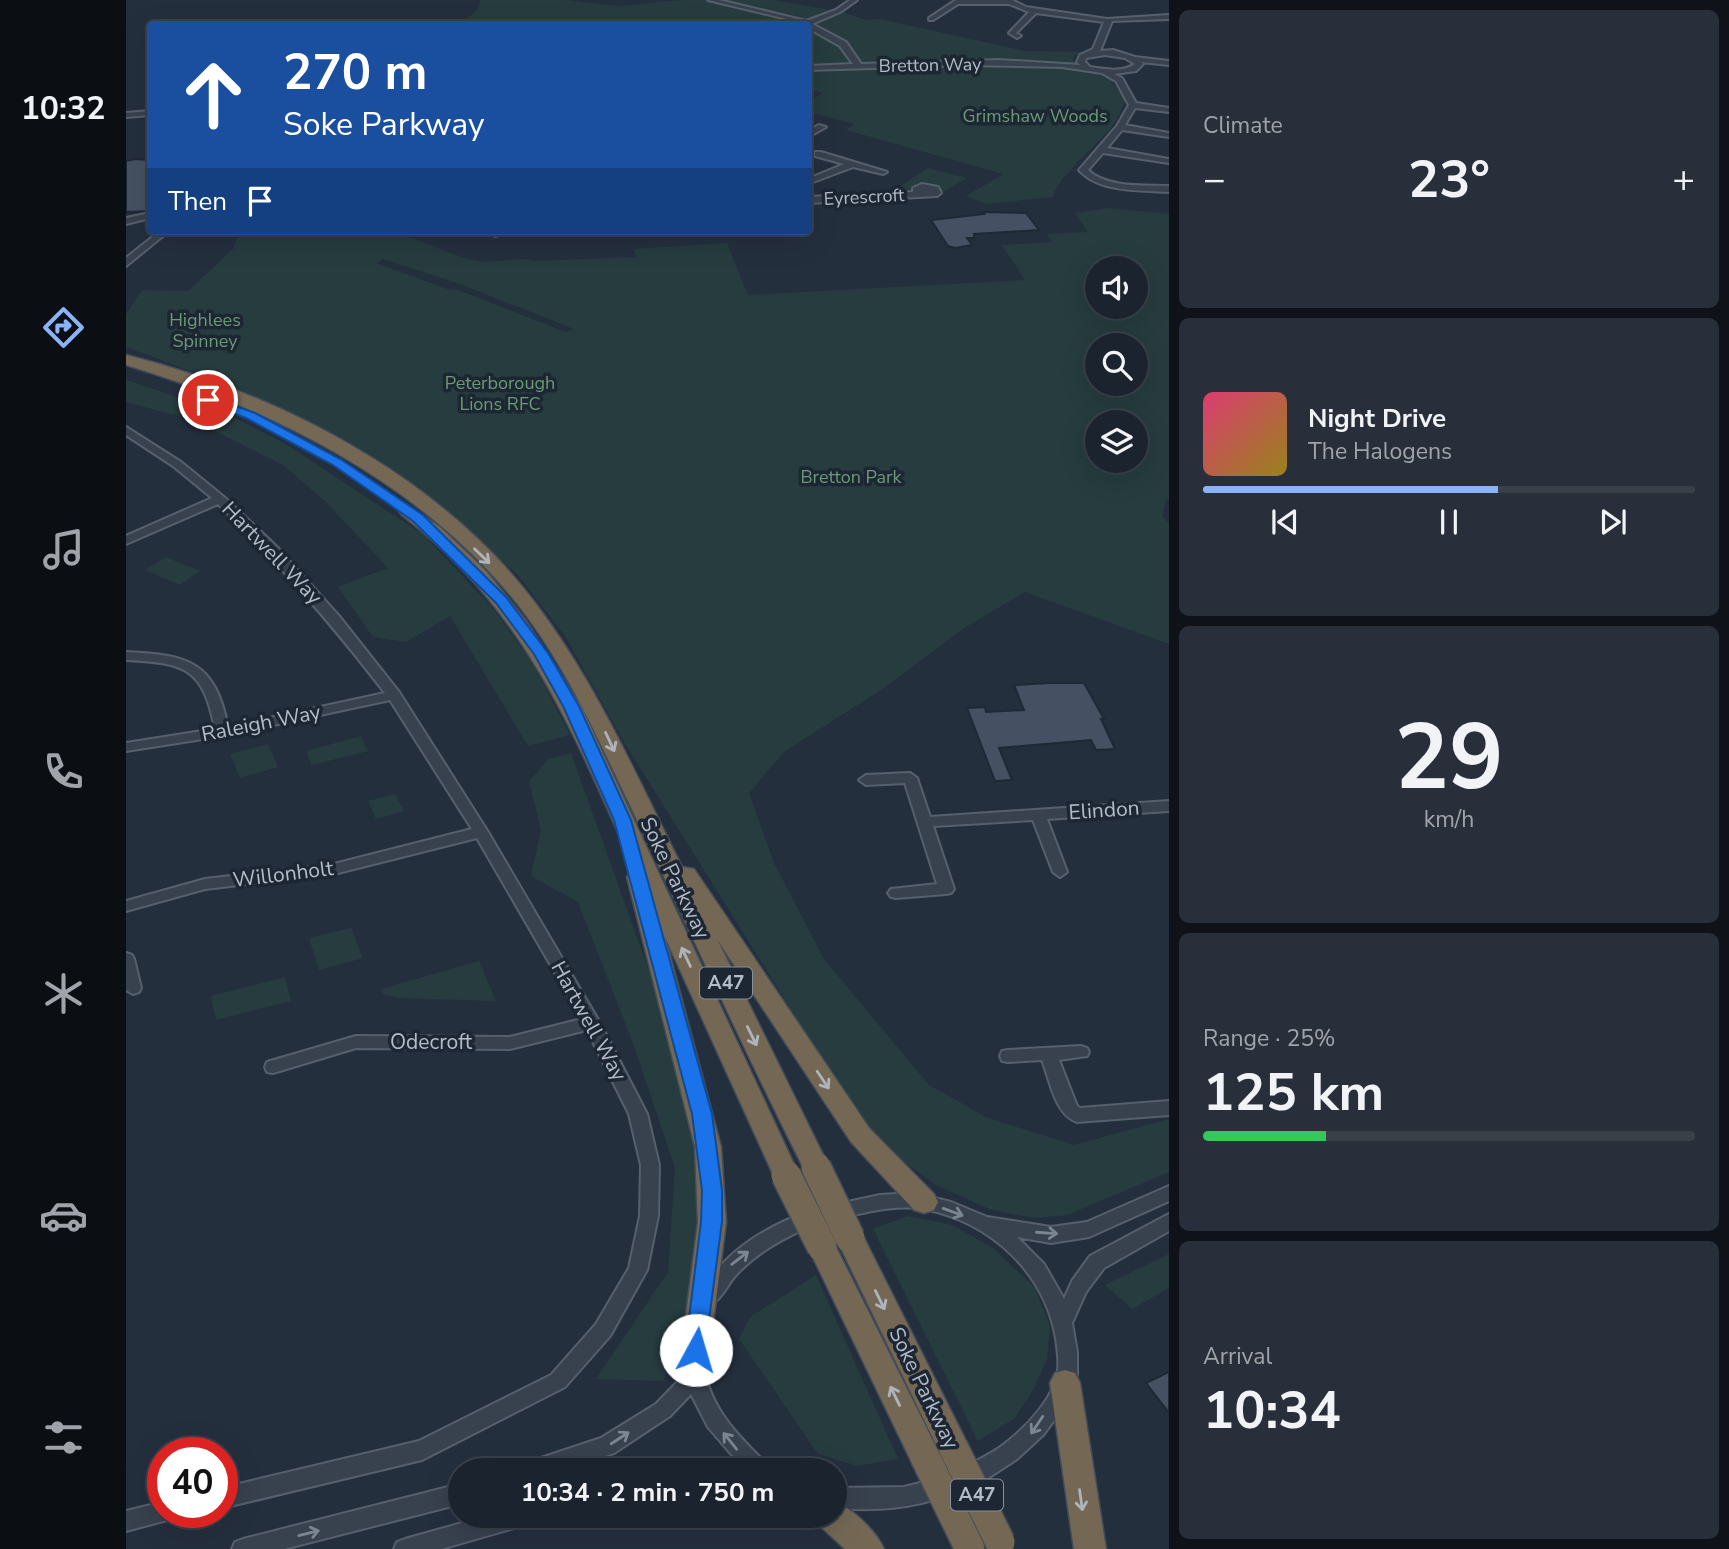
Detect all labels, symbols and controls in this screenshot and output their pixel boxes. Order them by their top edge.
text: 270 m [283,39,427,106]
icon: ahead [168,49,259,140]
street label: Bretton Way [878,52,982,78]
text: 10:32 [21,87,105,130]
text: Soke Parkway [283,103,485,146]
park label: Grimshaw Woods [962,104,1108,128]
text: Climate [1203,110,1283,141]
text: 23° [1408,144,1490,215]
text: − [1203,154,1226,205]
text: + [1672,154,1695,205]
icon: arrive [241,182,279,220]
street label: Eyrescroft [823,183,906,211]
text: Then [168,184,227,219]
map controls [1085,256,1148,473]
button: sound [1085,256,1148,319]
icon: directions [39,303,88,352]
park label: Highlees Spinney [169,308,241,353]
button: search [1085,333,1148,396]
pin [178,370,238,430]
park label: Peterborough Lions RFC [445,371,555,416]
icon: arrive [189,381,227,419]
text: Night Drive [1308,401,1446,436]
button: layers [1085,410,1148,473]
text: The Halogens [1308,436,1452,467]
park label: Bretton Park [800,465,903,489]
street label: Hartwell Way [216,495,328,611]
icon: previous [1266,503,1304,541]
icon: pause [1430,503,1468,541]
icon: next [1594,503,1632,541]
icon: music [39,525,88,574]
one-way arrow [473,548,490,565]
text: 29 [1394,696,1504,820]
street label: Raleigh Way [199,698,323,748]
one-way arrow [604,731,617,753]
icon: phone [39,747,88,796]
street label: Elindon [1068,794,1140,826]
text: km/h [1424,804,1474,835]
street label: Soke Parkway [633,812,717,944]
street label: Willonholt [231,854,335,894]
one-way arrow [679,947,692,968]
street label: Hartwell Way [545,956,634,1086]
road number: A47 [700,967,752,998]
icon: climate [39,969,88,1018]
text: Range · 25% [1203,1023,1335,1054]
one-way arrow [746,1025,759,1046]
street label: Odecroft [390,1028,473,1056]
text: 125 km [1203,1057,1384,1128]
one-way arrow [816,1070,830,1089]
icon: car [39,1191,88,1240]
one-way arrow [941,1207,963,1219]
one-way arrow [1035,1227,1058,1240]
one-way arrow [730,1250,748,1265]
one-way arrow [874,1289,888,1310]
position arrow [659,1313,733,1387]
street label: Soke Parkway [882,1322,966,1454]
text: Arrival [1203,1341,1272,1372]
text: 10:34 [1203,1375,1341,1446]
one-way arrow [887,1386,901,1407]
icon: filters [39,1413,88,1462]
one-way arrow [1030,1415,1044,1435]
one-way arrow [610,1430,629,1445]
one-way arrow [722,1433,738,1451]
speed limit sign: 40 [147,1437,238,1528]
text: 10:34 · 2 min · 750 m [521,1475,774,1510]
road number: A47 [951,1480,1003,1511]
one-way arrow [1075,1488,1088,1510]
one-way arrow [297,1526,320,1539]

